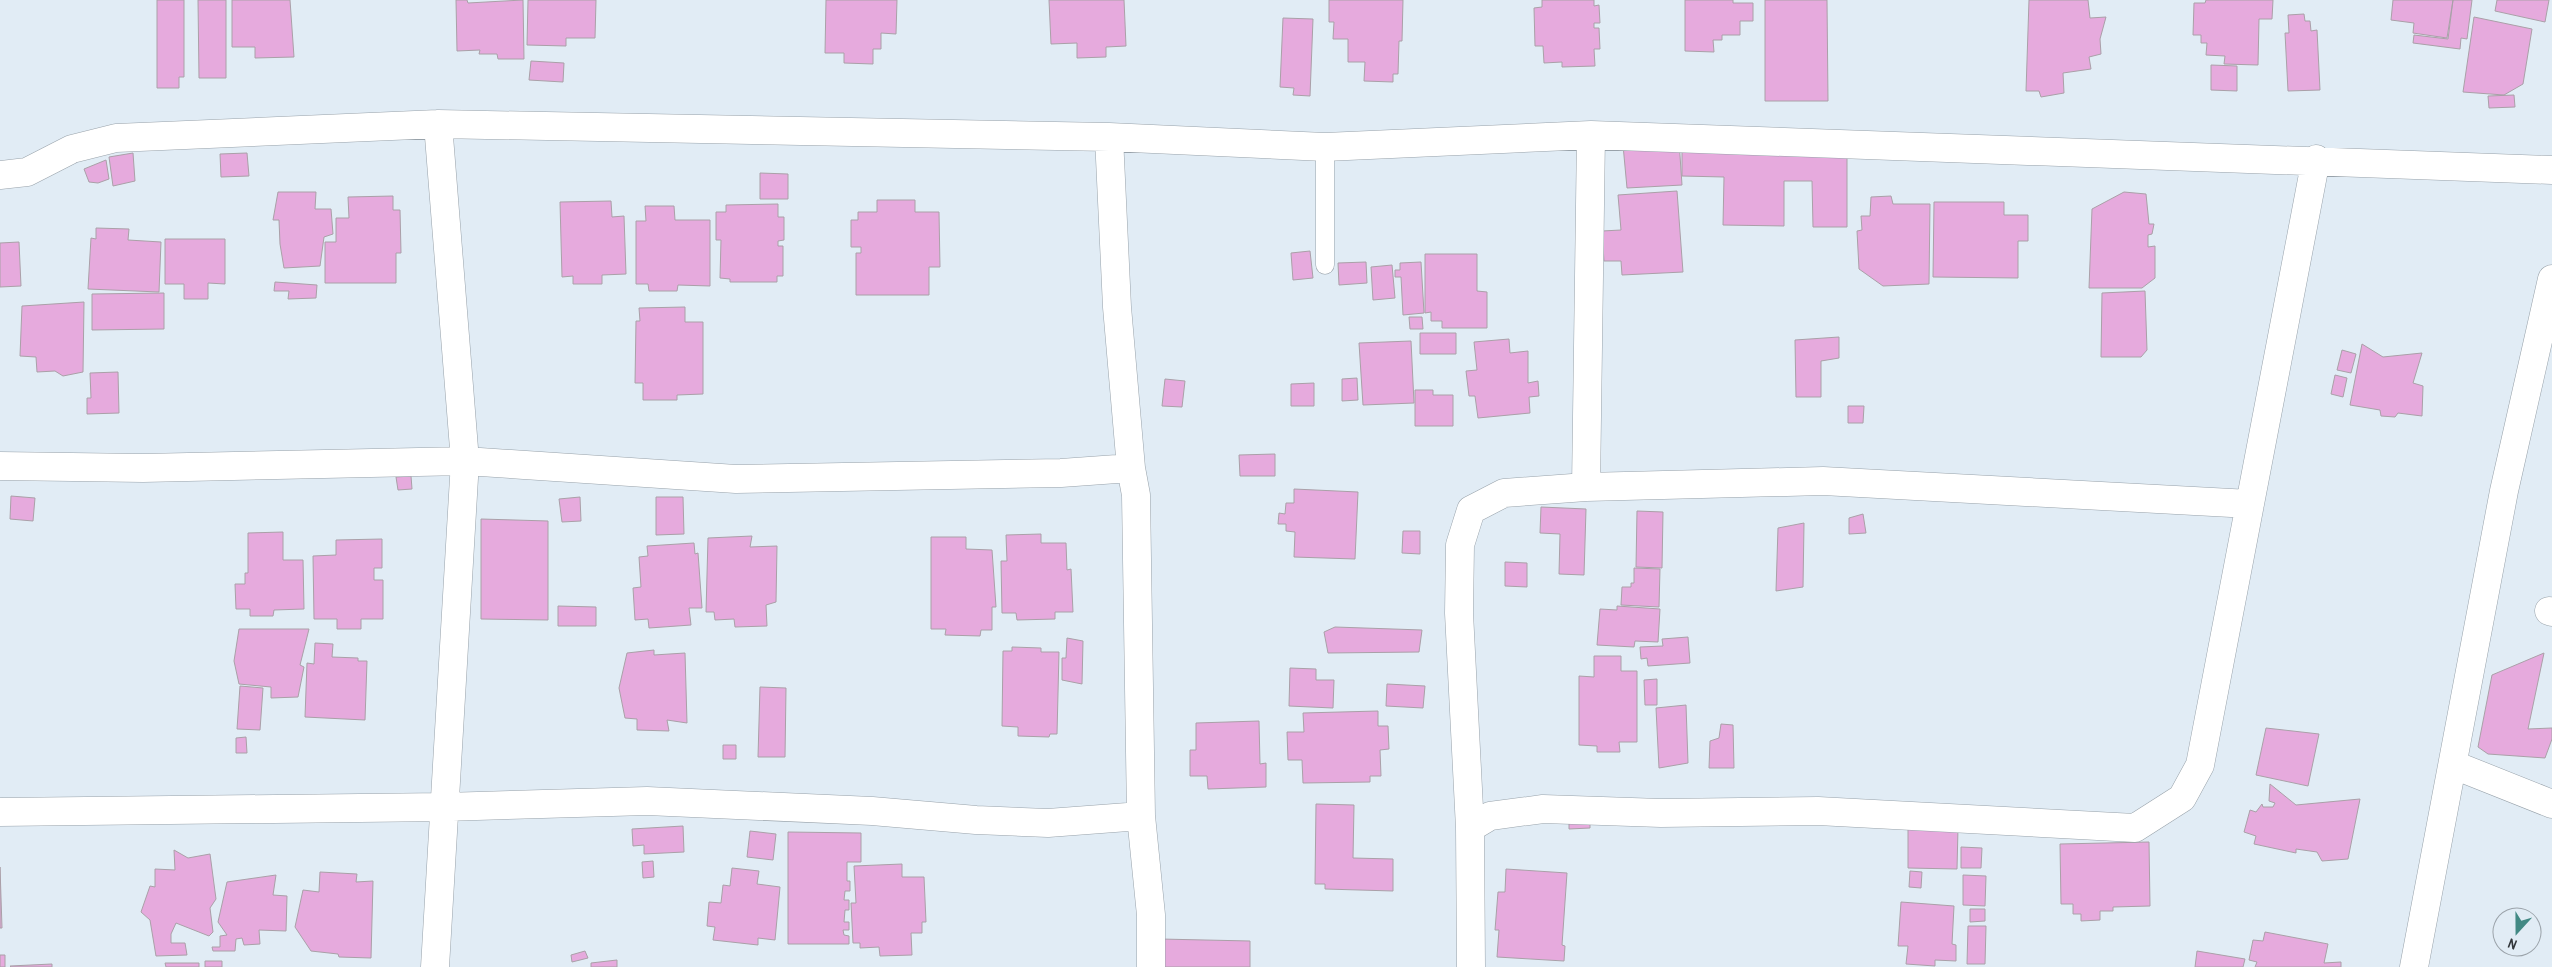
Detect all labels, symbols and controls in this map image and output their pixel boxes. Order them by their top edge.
north arrow [2492,907,2542,957]
text: N [2505,934,2519,954]

